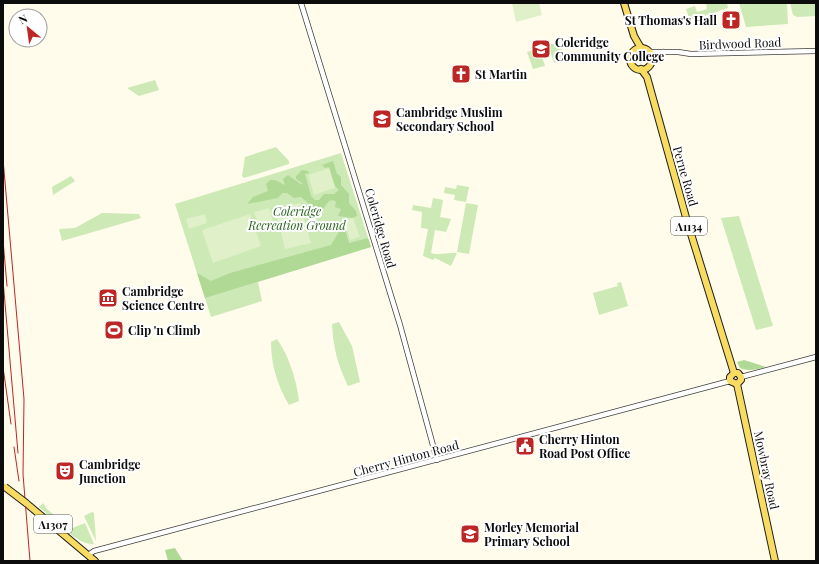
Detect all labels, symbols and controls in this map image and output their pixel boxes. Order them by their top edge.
north arrow [8,8,48,48]
church icon: St Thomas's Hall [720,9,742,31]
text: N [16,10,30,27]
place label: St Thomas's Hall [625,12,717,28]
place label: Coleridge Community College [555,34,664,64]
street label: Birdwood Road [698,34,782,52]
school or university icon: Coleridge Community College [530,38,552,60]
church icon: St Martin [450,63,472,85]
place label: St Martin [475,66,528,82]
place label: Cambridge Muslim Secondary School [396,104,503,134]
school or university icon: Cambridge Muslim Secondary School [371,108,393,130]
street label: Perne Road [670,144,702,208]
street label: Coleridge Road [362,186,400,270]
park label: Coleridge Recreation Ground [247,203,346,233]
road number: A1134 [671,217,707,235]
place label: Cambridge Science Centre [122,283,204,313]
museum icon: Cambridge Science Centre [97,287,119,309]
sports icon: Clip 'n Climb [103,319,125,341]
place label: Clip 'n Climb [128,322,200,338]
street label: Mowbray Road [751,429,783,511]
place label: Cherry Hinton Road Post Office [539,431,630,461]
public building icon: Cherry Hinton Road Post Office [514,435,536,457]
street label: Cherry Hinton Road [351,436,461,480]
place label: Cambridge Junction [78,456,141,486]
theatre icon: Cambridge Junction [54,460,76,482]
road number: A1307 [34,515,72,533]
place label: Morley Memorial Primary School [484,519,579,549]
school or university icon: Morley Memorial Primary School [459,523,481,545]

